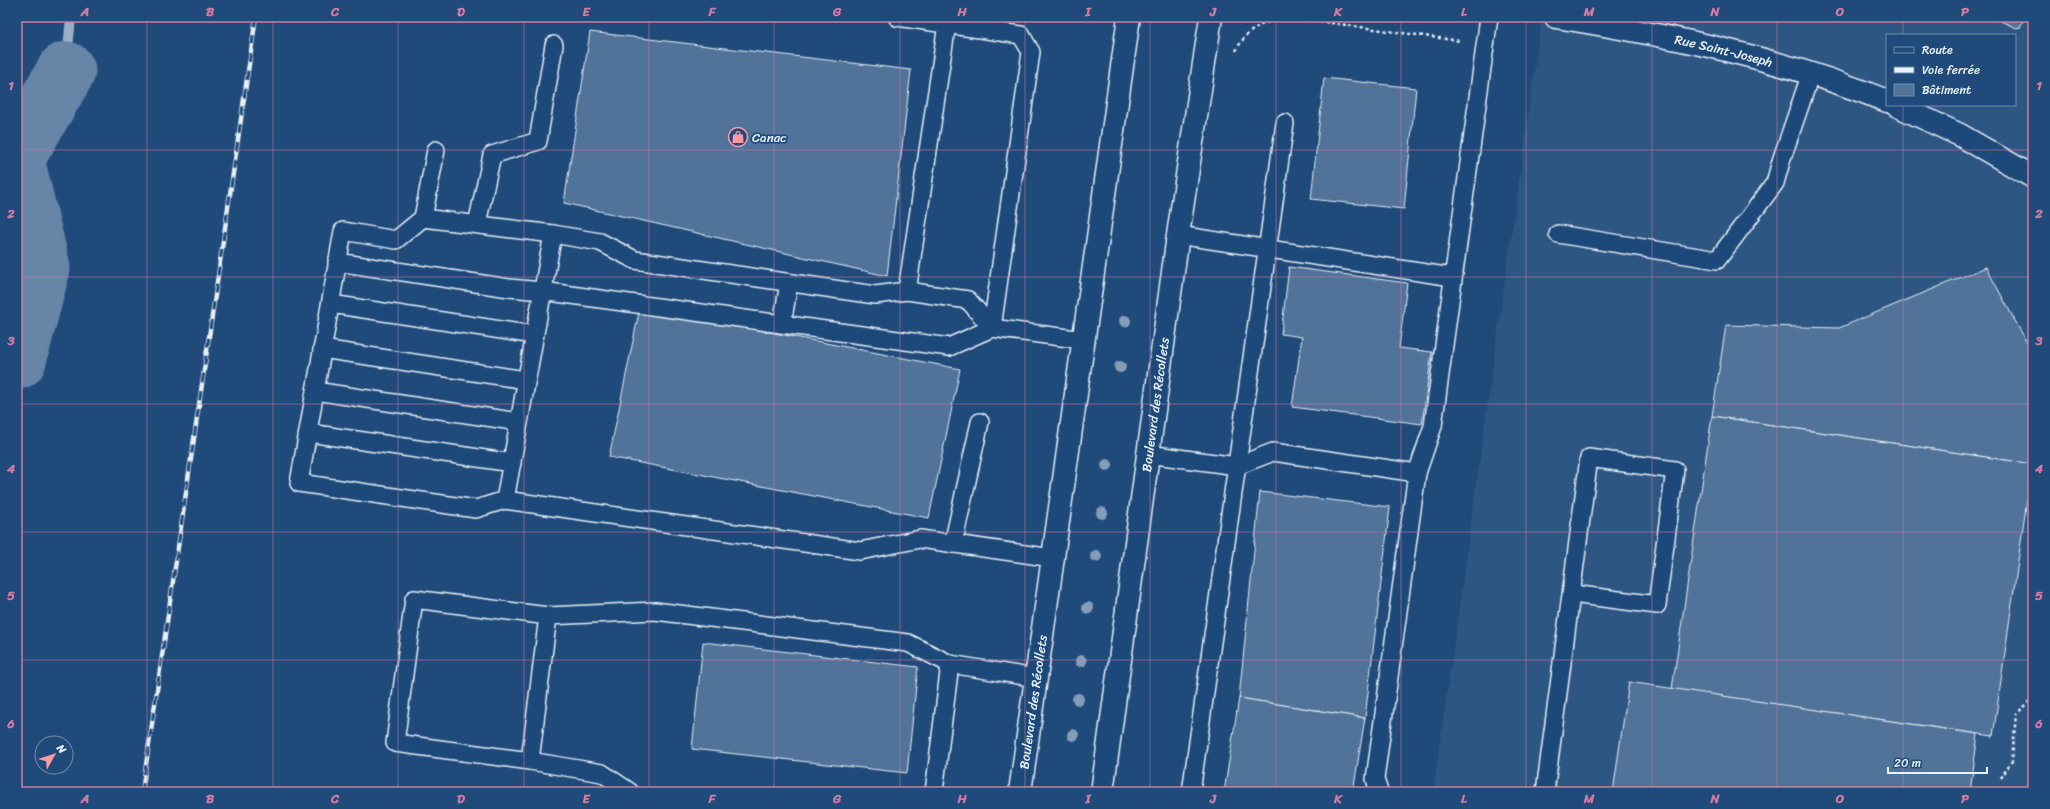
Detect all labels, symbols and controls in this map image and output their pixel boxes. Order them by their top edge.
text: A [80,0,89,23]
text: B [206,0,215,23]
text: C [330,0,340,23]
text: D [457,0,465,23]
text: E [582,0,591,23]
text: F [707,0,716,23]
text: G [832,0,842,23]
text: H [956,0,967,23]
text: I [1084,0,1092,23]
text: J [1209,0,1217,23]
text: K [1333,0,1343,23]
text: L [1461,0,1468,23]
text: M [1583,0,1595,23]
text: N [1709,0,1720,23]
text: O [1835,0,1845,23]
text: P [1961,0,1969,23]
street label: Rue Saint-Joseph [1673,27,1775,73]
legend [1886,34,2016,106]
text: Route [1922,39,1953,61]
text: Voie ferrée [1922,59,1980,81]
text: 1 [8,74,14,97]
text: 1 [2036,74,2042,97]
text: Bâtiment [1922,79,1971,101]
shop icon: Canac [727,126,749,148]
place label: Canac [752,126,787,149]
text: 2 [6,202,15,225]
text: 2 [2034,202,2043,225]
text: 3 [6,329,15,352]
text: 3 [2034,329,2043,352]
street label: Boulevard des Récollets [1134,336,1175,473]
text: 4 [6,457,16,480]
text: 4 [2034,457,2044,480]
text: 5 [7,584,15,607]
text: 5 [2035,584,2043,607]
street label: Boulevard des Récollets [1012,633,1054,771]
text: 6 [6,712,15,735]
text: 6 [2034,712,2043,735]
north arrow [34,735,74,775]
text: N [51,739,71,758]
scale bar [1888,749,1987,775]
text: 20 m [1894,752,1921,774]
text: A [80,787,89,809]
text: B [206,787,215,809]
text: C [330,787,340,809]
text: D [457,787,465,809]
text: E [582,787,591,809]
text: F [707,787,716,809]
text: G [832,787,842,809]
text: H [956,787,967,809]
text: I [1084,787,1092,809]
text: J [1209,787,1217,809]
text: K [1333,787,1343,809]
text: L [1461,787,1468,809]
text: M [1583,787,1595,809]
text: N [1709,787,1720,809]
text: O [1835,787,1845,809]
text: P [1961,787,1969,809]

